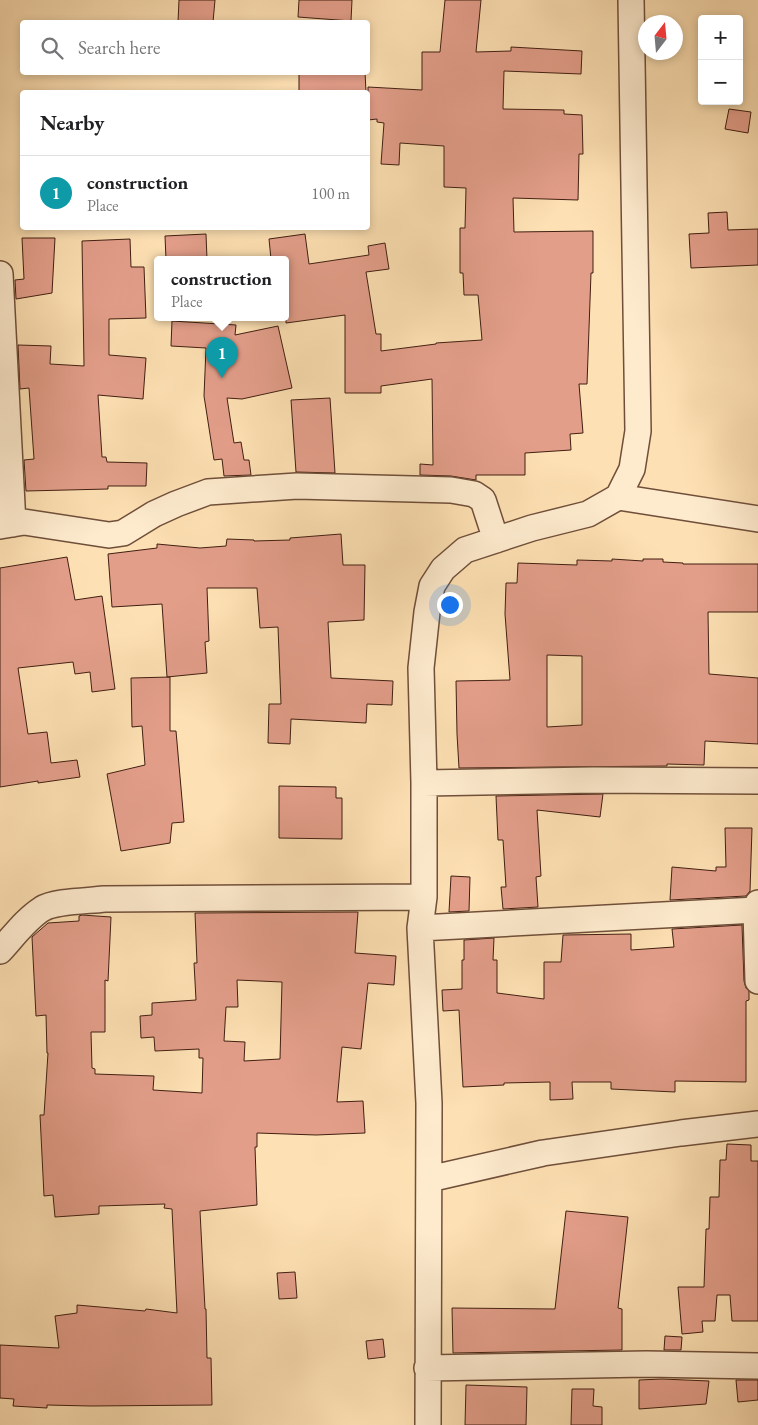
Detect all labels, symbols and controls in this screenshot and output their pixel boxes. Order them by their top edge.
north arrow [638,15,683,60]
map controls [698,15,743,105]
button: + [698,15,743,60]
search box [20,20,370,75]
icon: search [38,34,66,62]
text: Search here [78,35,160,60]
button: − [698,60,743,105]
text: Nearby [40,109,104,136]
text: construction [87,170,188,195]
text: 1 [52,183,60,204]
text: 100 m [311,183,350,204]
text: Place [87,195,119,216]
popup [154,256,289,321]
text: construction [171,266,272,291]
text: Place [171,291,202,312]
pin: 1 [206,337,238,378]
your location [437,592,463,618]

